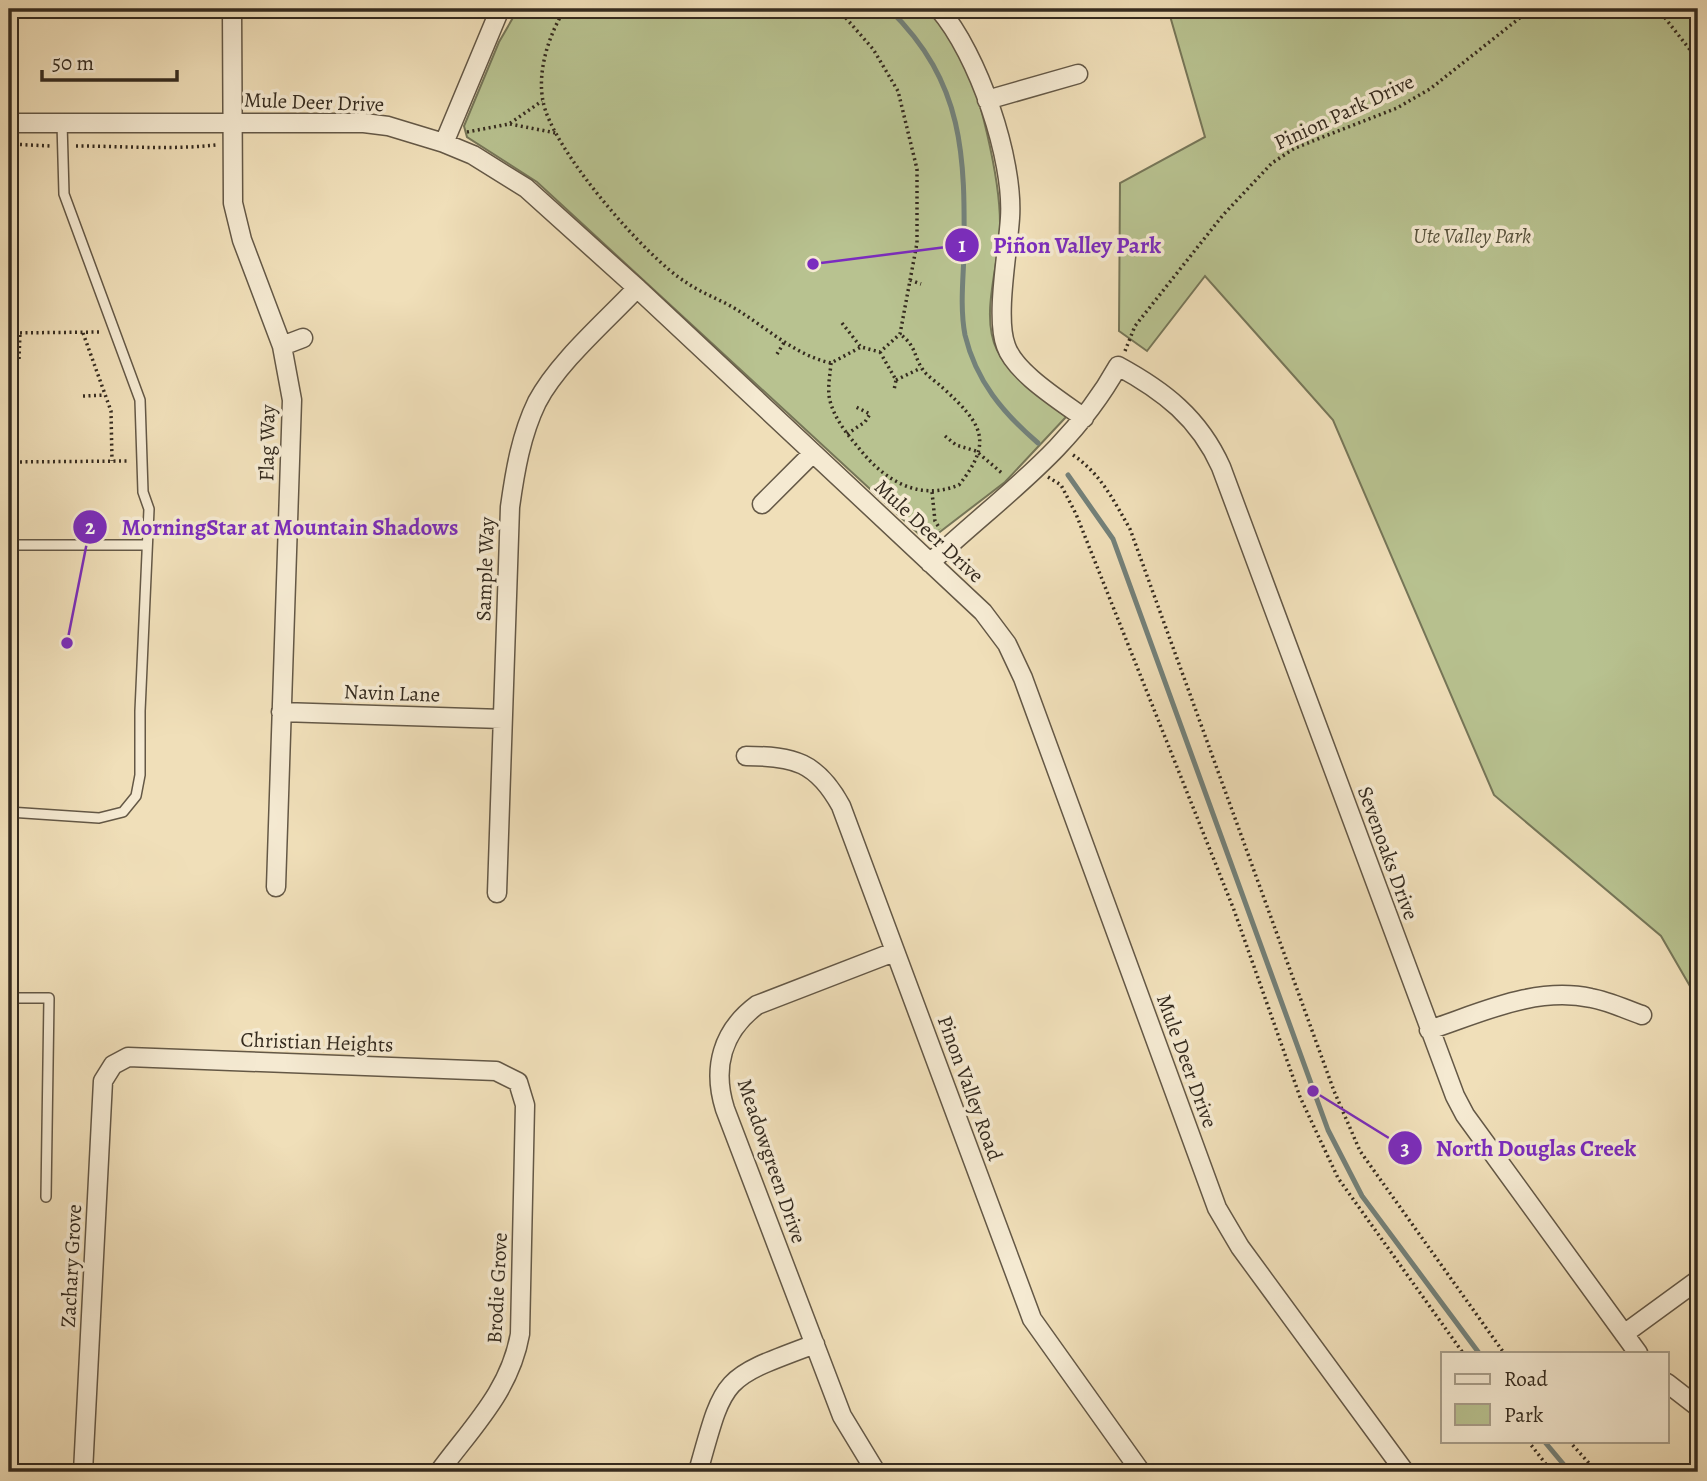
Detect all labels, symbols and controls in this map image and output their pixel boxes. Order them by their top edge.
scale bar [42,38,177,82]
text: 50 m [52,49,94,77]
street label: Pinion Park Drive [1269,67,1419,157]
street label: Mule Deer Drive [243,86,385,118]
park label: Ute Valley Park [1413,222,1531,250]
callout: Piñon Valley Park [944,223,1176,267]
text: Piñon Valley Park [993,230,1161,261]
text: 1 [958,231,966,259]
street label: Flag Way [252,404,282,482]
street label: Mule Deer Drive [868,473,990,589]
callout: MorningStar at Mountain Shadows [72,505,472,549]
text: MorningStar at Mountain Shadows [122,512,458,543]
text: 2 [85,513,95,541]
street label: Sample Way [469,516,501,622]
street label: Navin Lane [343,677,441,709]
street label: Sevenoaks Drive [1351,782,1425,924]
street label: Mule Deer Drive [1150,990,1224,1132]
street label: Pinon Valley Road [931,1011,1010,1165]
street label: Christian Heights [240,1025,394,1059]
street label: Meadowgreen Drive [731,1075,813,1247]
callout: North Douglas Creek [1387,1126,1651,1170]
text: North Douglas Creek [1436,1133,1636,1164]
text: 3 [1400,1134,1410,1162]
street label: Zachary Grove [54,1204,88,1328]
street label: Brodie Grove [480,1232,514,1344]
legend [1441,1352,1668,1442]
text: Road [1504,1365,1548,1393]
text: Park [1504,1401,1544,1429]

